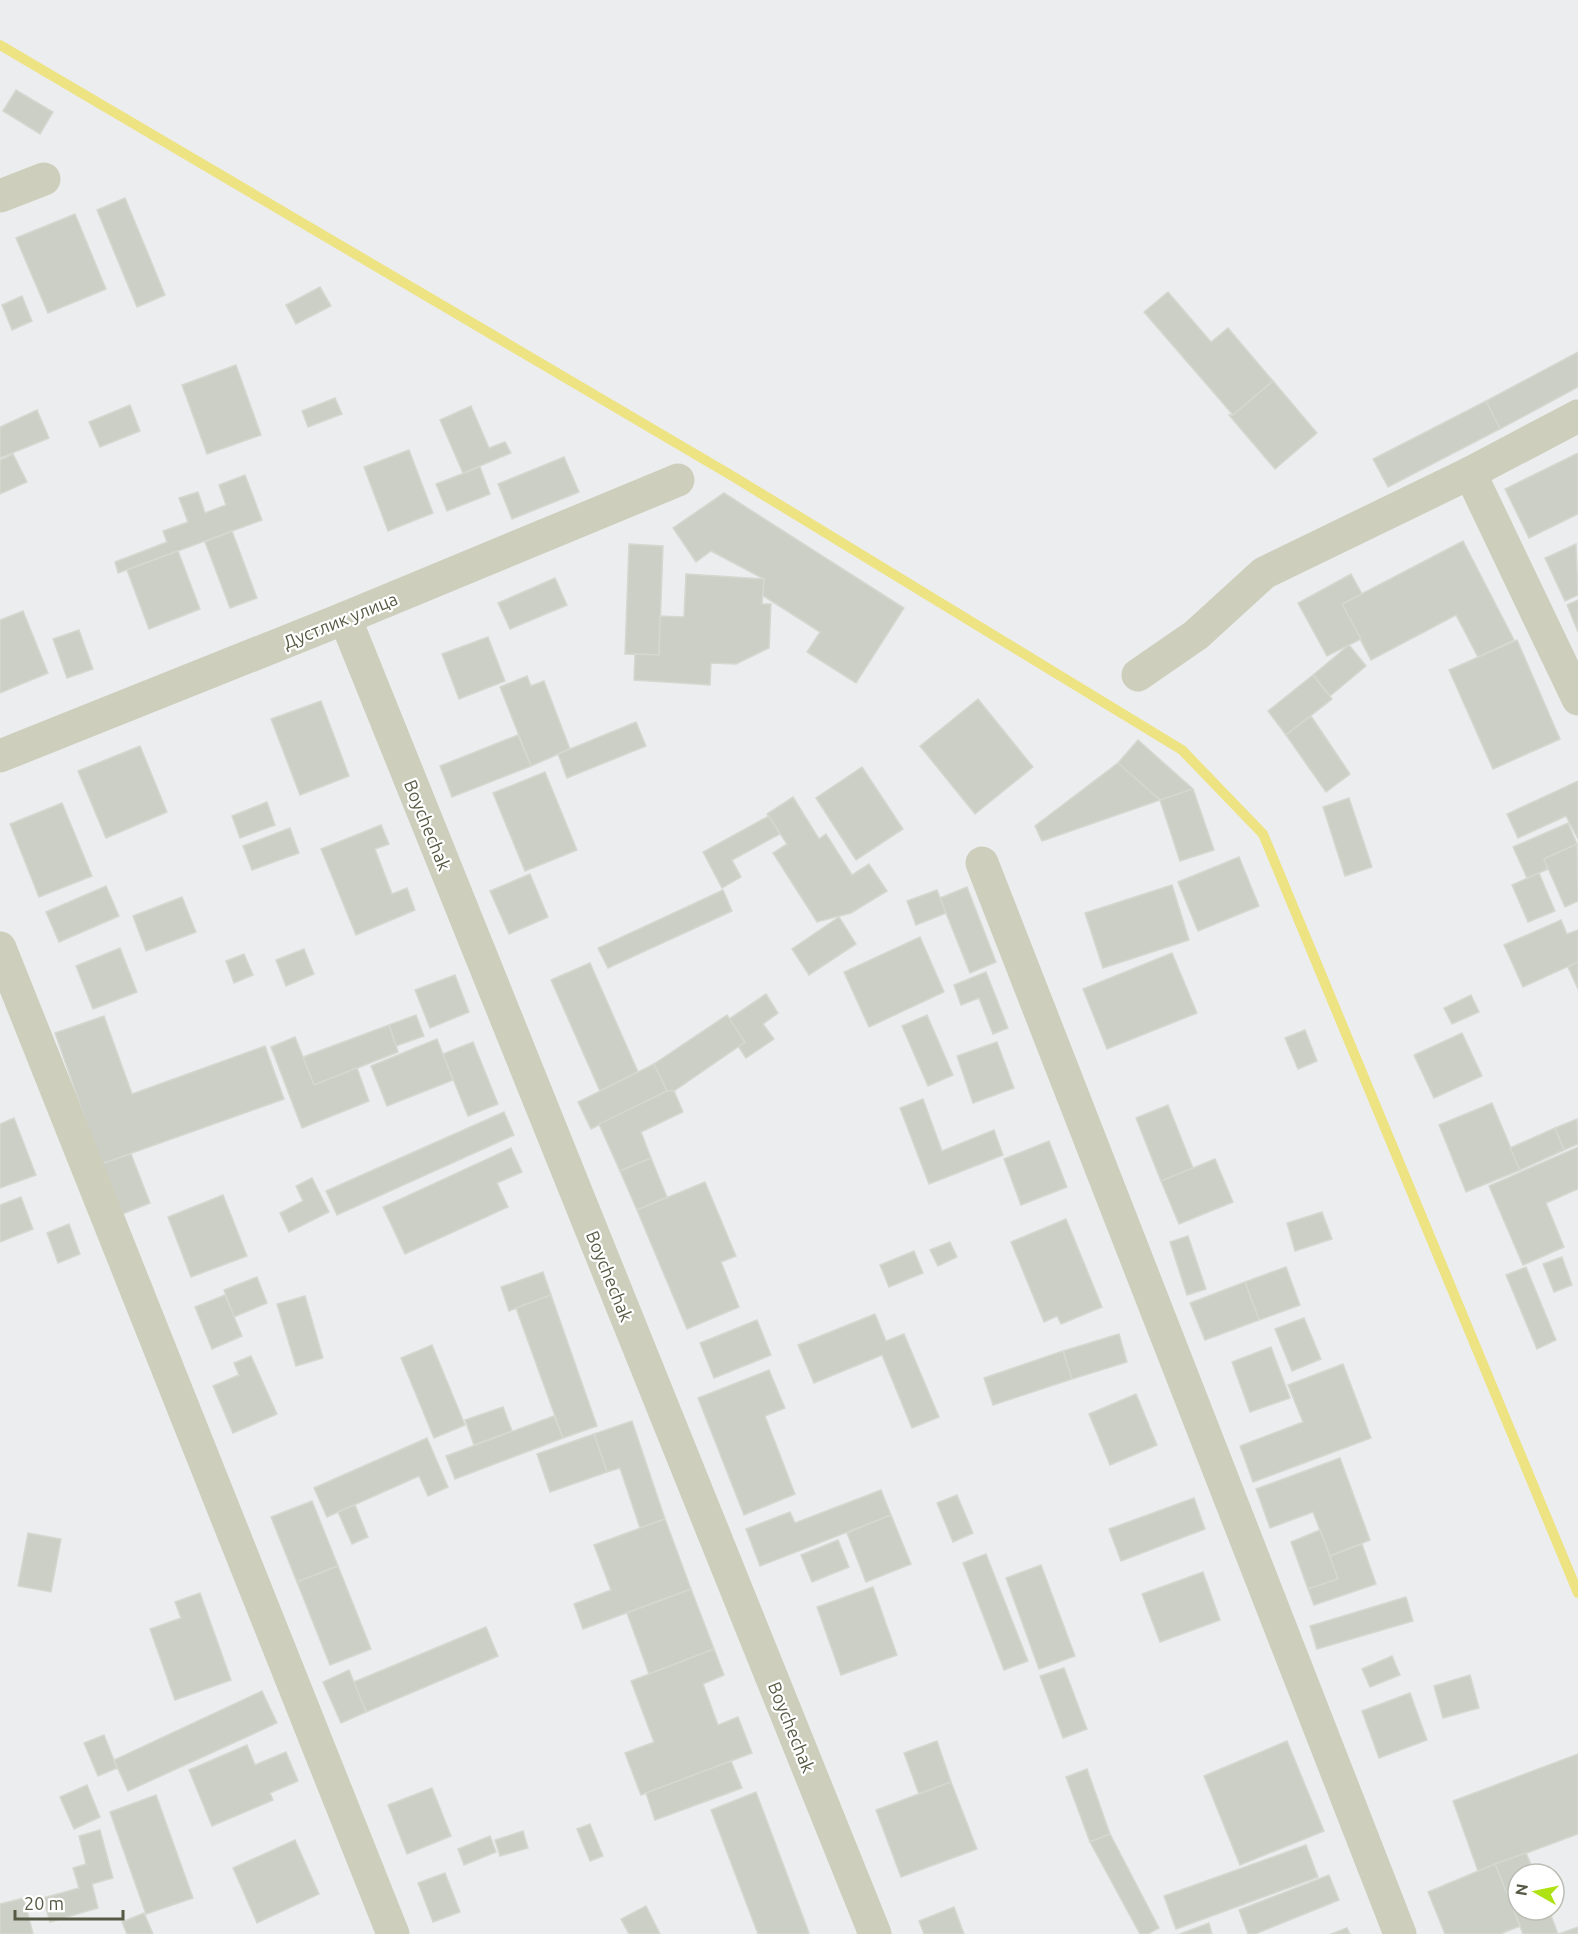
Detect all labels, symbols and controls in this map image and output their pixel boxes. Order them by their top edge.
street label: Дустлик улица [280,588,400,652]
street label: Boychechak [401,777,455,873]
street label: Boychechak [583,1228,637,1324]
street label: Boychechak [765,1679,819,1775]
north arrow [1506,1862,1566,1922]
text: N [1511,1882,1531,1897]
scale bar [15,1883,123,1921]
text: 20 m [24,1893,64,1913]

